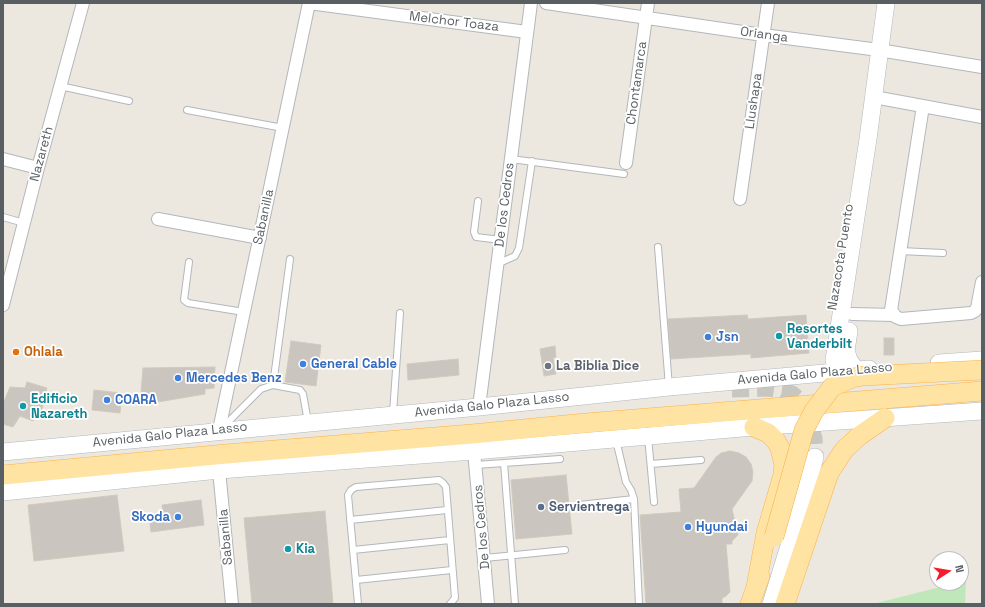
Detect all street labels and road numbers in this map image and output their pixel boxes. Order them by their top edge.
street label: Melchor Toaza [408,9,500,35]
street label: Orianga [739,24,789,46]
street label: Chontamarca [623,40,651,126]
street label: Llushapa [742,72,766,130]
street label: Nazareth [27,125,57,183]
street label: De los Cedros [492,162,518,248]
street label: Sabanilla [251,188,277,246]
street label: Nazacota Puento [825,203,857,311]
street label: Avenida Galo Plaza Lasso [737,359,893,389]
street label: Avenida Galo Plaza Lasso [414,389,570,421]
street label: Avenida Galo Plaza Lasso [92,419,248,451]
street label: De los Cedros [471,484,493,570]
street label: Sabanilla [216,508,236,566]

